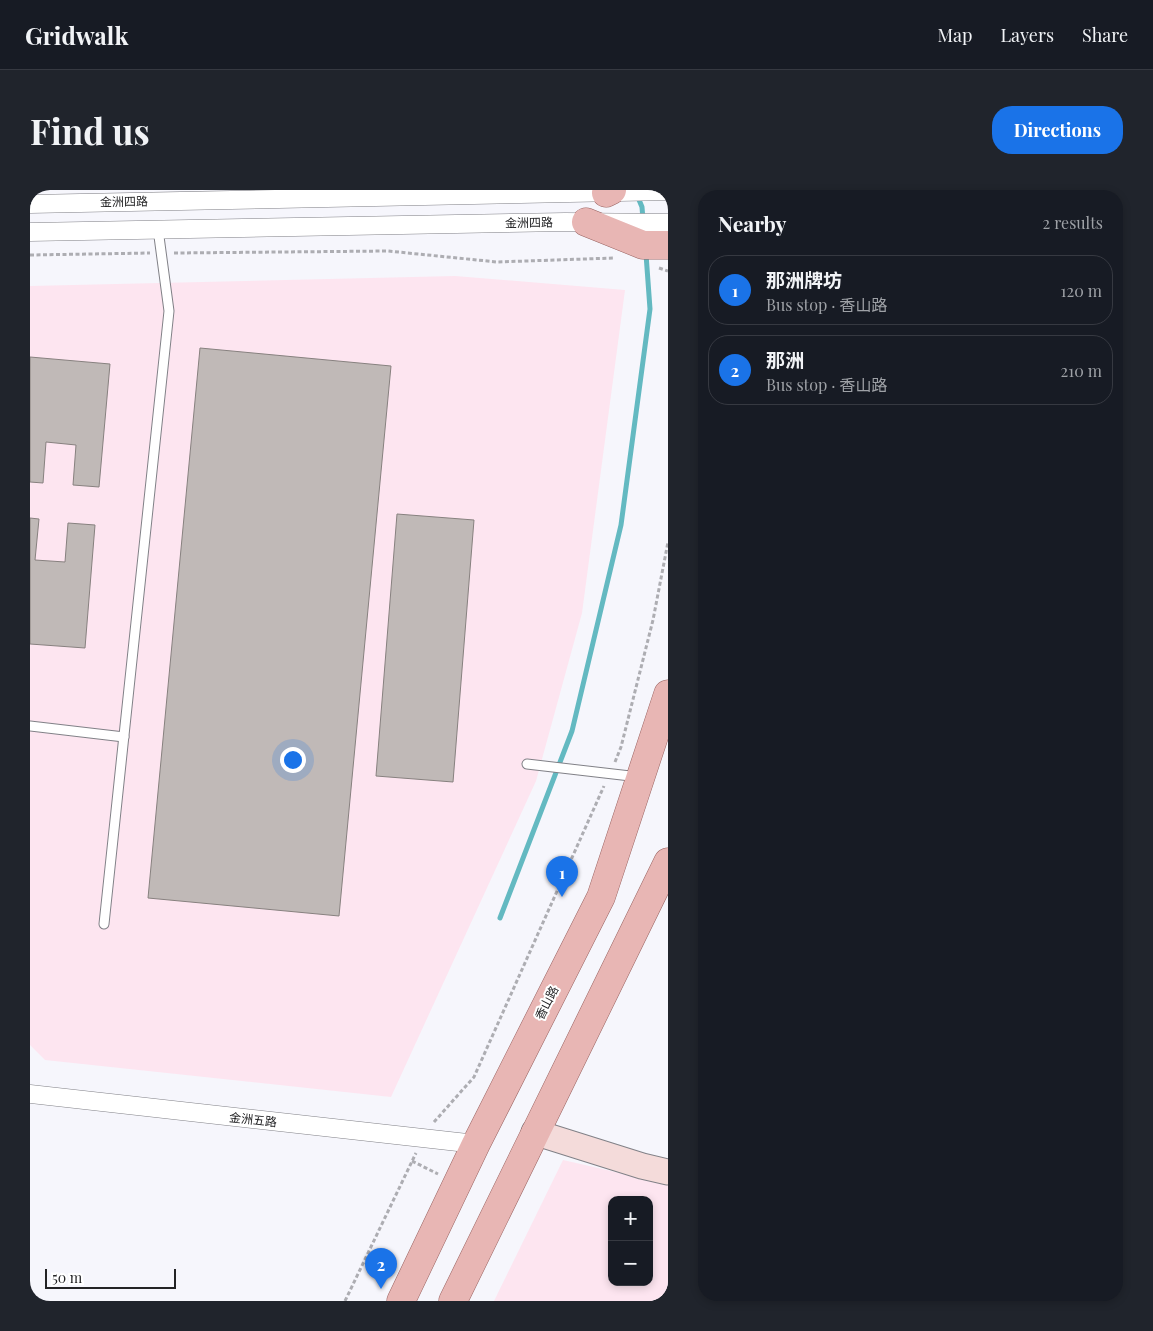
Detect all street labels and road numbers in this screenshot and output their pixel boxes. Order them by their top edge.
street label: 金洲四路 [100,193,148,209]
street label: 金洲四路 [505,214,553,230]
street label: 香山路 [531,983,561,1022]
street label: 金洲五路 [228,1109,278,1129]

